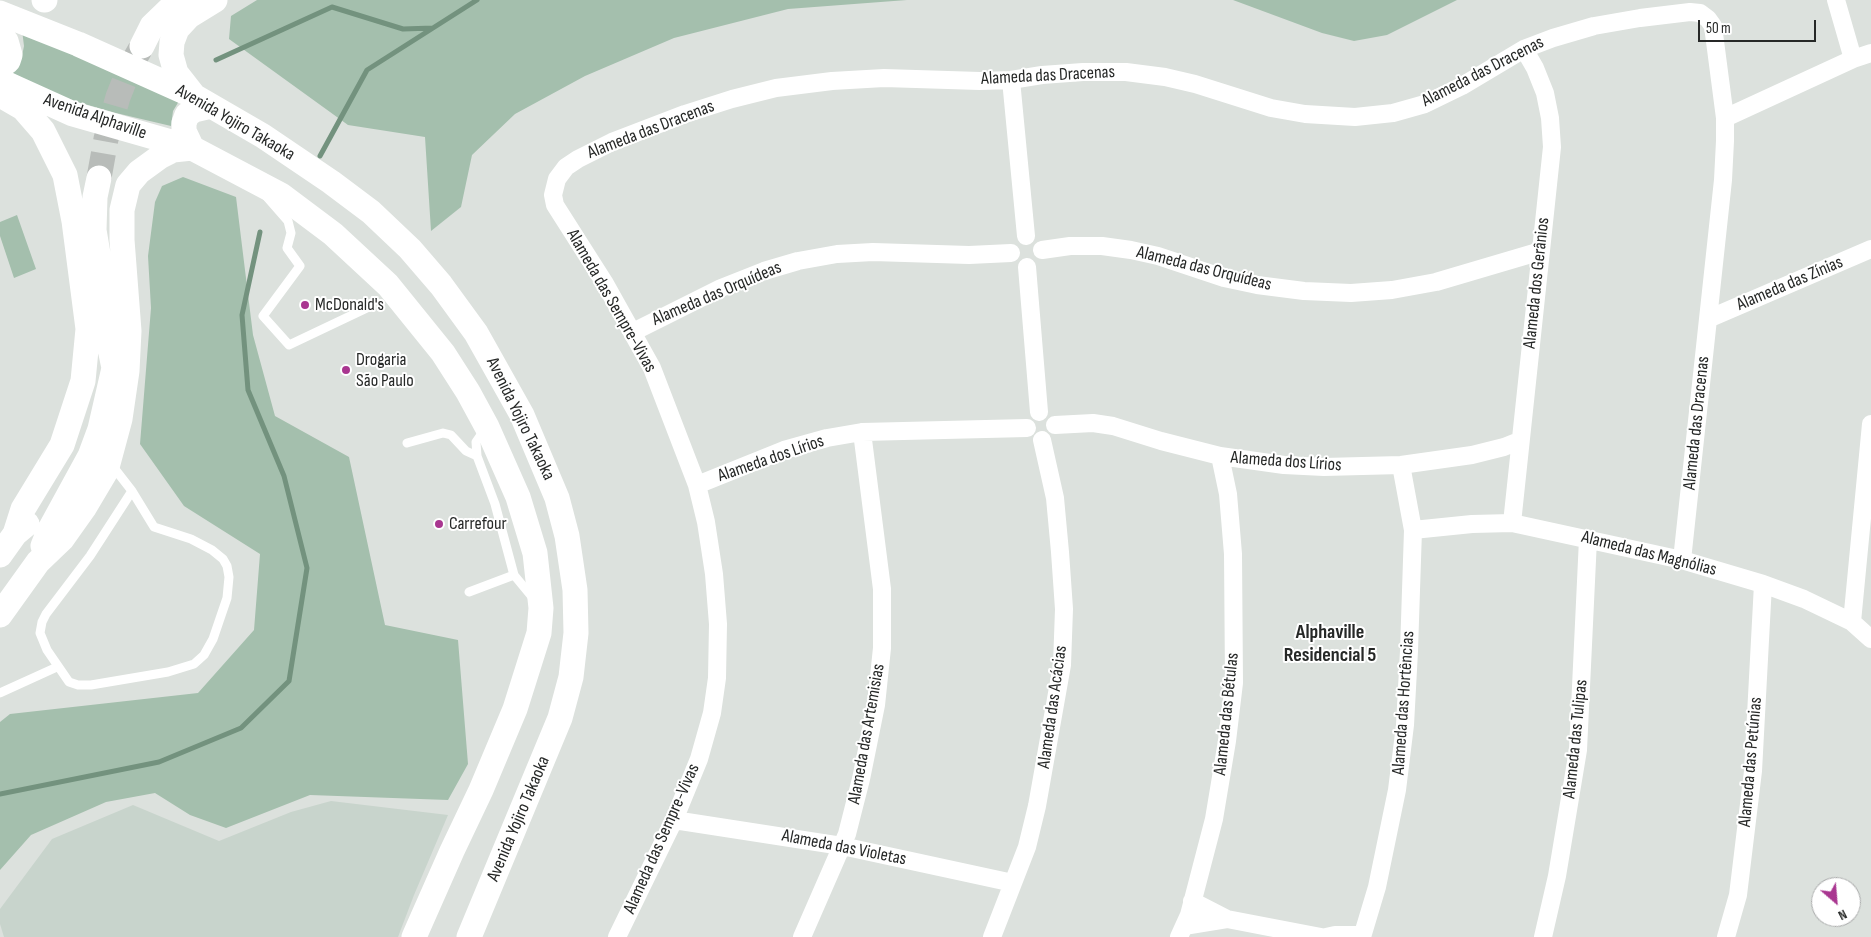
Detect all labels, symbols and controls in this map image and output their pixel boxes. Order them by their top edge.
scale bar [1701,10,1818,42]
text: 50 m [1706,19,1731,38]
street label: Alameda das Dracenas [1418,32,1548,112]
street label: Alameda das Dracenas [980,62,1116,90]
street label: Avenida Yojiro Takaoka [172,80,298,166]
street label: Avenida Alphaville [41,89,149,145]
street label: Alameda das Dracenas [584,96,718,164]
street label: Alameda dos Gerânios [1519,216,1555,350]
street label: Alameda das Sempre-Vivas [561,226,661,376]
street label: Alameda das Orquídeas [1134,242,1274,296]
street label: Alameda das Zínias [1734,252,1846,316]
street label: Alameda das Orquídeas [649,257,785,331]
place label: McDonald's [315,294,384,316]
marker: McDonald's [299,299,311,311]
place label: Drogaria São Paulo [356,349,414,392]
street label: Avenida Yojiro Takaoka [481,354,559,484]
street label: Alameda das Dracenas [1679,355,1715,491]
marker: Drogaria São Paulo [340,364,352,376]
street label: Alameda dos Lírios [715,431,827,487]
street label: Alameda dos Lírios [1230,447,1342,477]
place label: Carrefour [449,513,507,535]
marker: Carrefour [433,518,445,530]
street label: Alameda das Magnólias [1579,527,1719,581]
district label: Alphaville Residencial 5 [1284,621,1376,668]
street label: Alameda das Hortências [1388,630,1420,776]
street label: Alameda das Acácias [1034,644,1072,770]
street label: Alameda das Bétulas [1210,652,1244,776]
street label: Alameda das Artemisias [844,662,890,806]
street label: Alameda das Tulipas [1559,678,1593,800]
street label: Alameda das Petúnias [1735,696,1767,828]
street label: Avenida Yojiro Takaoka [483,753,555,885]
street label: Alameda das Sempre-Vivas [619,761,705,917]
street label: Alameda das Violetas [780,825,908,871]
north arrow [1811,877,1861,927]
text: N [1835,906,1850,924]

